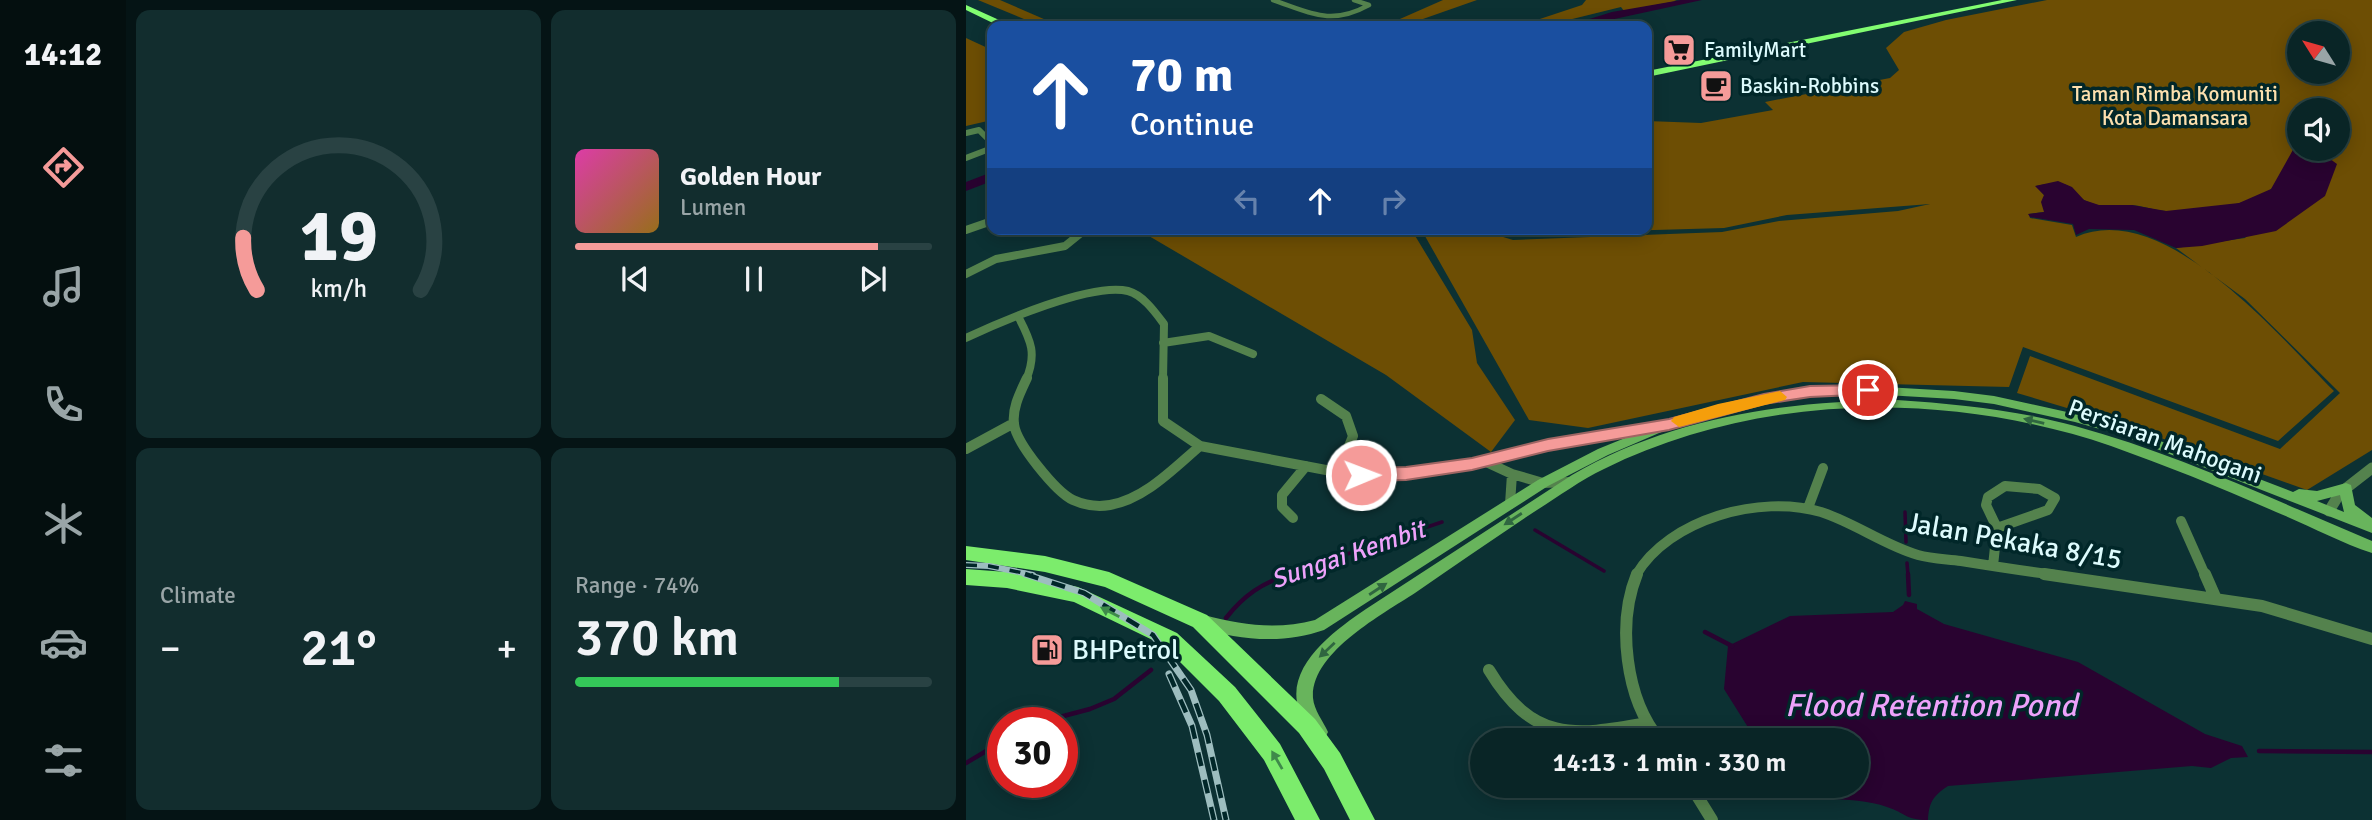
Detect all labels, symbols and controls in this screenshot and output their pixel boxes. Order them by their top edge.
north arrow [2287,21,2350,84]
map controls [2287,21,2350,161]
supermarket icon: FamilyMart [1660,31,1698,69]
text: 14:12 [24,35,102,74]
place label: FamilyMart [1704,37,1806,63]
text: 70 m [1130,45,1233,105]
icon: ahead [1015,49,1106,140]
cafe icon: Baskin-Robbins [1697,67,1735,105]
place label: Baskin-Robbins [1740,73,1879,99]
park label: Taman Rimba Komuniti Kota Damansara [2072,81,2278,131]
button: sound [2287,98,2350,161]
text: Continue [1130,105,1254,144]
icon: directions [39,143,88,192]
text: Golden Hour [680,161,821,193]
icon: left [1228,182,1266,220]
icon: ahead [1301,182,1339,220]
icon: right [1374,182,1412,220]
text: 19 [299,192,378,281]
text: Lumen [680,193,746,222]
icon: previous [616,260,654,298]
icon: pause [735,260,773,298]
icon: next [854,260,892,298]
icon: music [39,262,88,311]
text: km/h [310,273,367,304]
pin [1838,360,1898,420]
icon: arrive [1849,371,1887,409]
icon: phone [39,380,88,429]
street label: Persiaran Mahogani [2064,392,2266,490]
one-way arrow [2023,415,2045,426]
position arrow [1324,438,1398,512]
icon: climate [39,499,88,548]
street label: Jalan Pekaka 8/15 [1903,505,2125,577]
one-way arrow [1503,512,1522,525]
water label: Sungai Kembit [1267,513,1432,596]
text: Range · 74% [575,571,699,600]
text: Climate [160,581,236,610]
one-way arrow [1369,583,1388,596]
text: 370 km [575,606,739,670]
one-way arrow [1100,606,1120,617]
text: 21° [300,616,377,680]
icon: car [39,618,88,667]
text: − [160,625,181,672]
text: + [496,625,517,672]
fuel station icon: BHPetrol [1028,631,1066,669]
place label: BHPetrol [1072,633,1179,667]
one-way arrow [1318,642,1336,658]
water label: Flood Retention Pond [1785,686,2081,725]
speed limit sign: 30 [987,707,1078,798]
icon: filters [39,736,88,785]
text: 14:13 · 1 min · 330 m [1553,747,1786,779]
one-way arrow [1270,750,1283,769]

